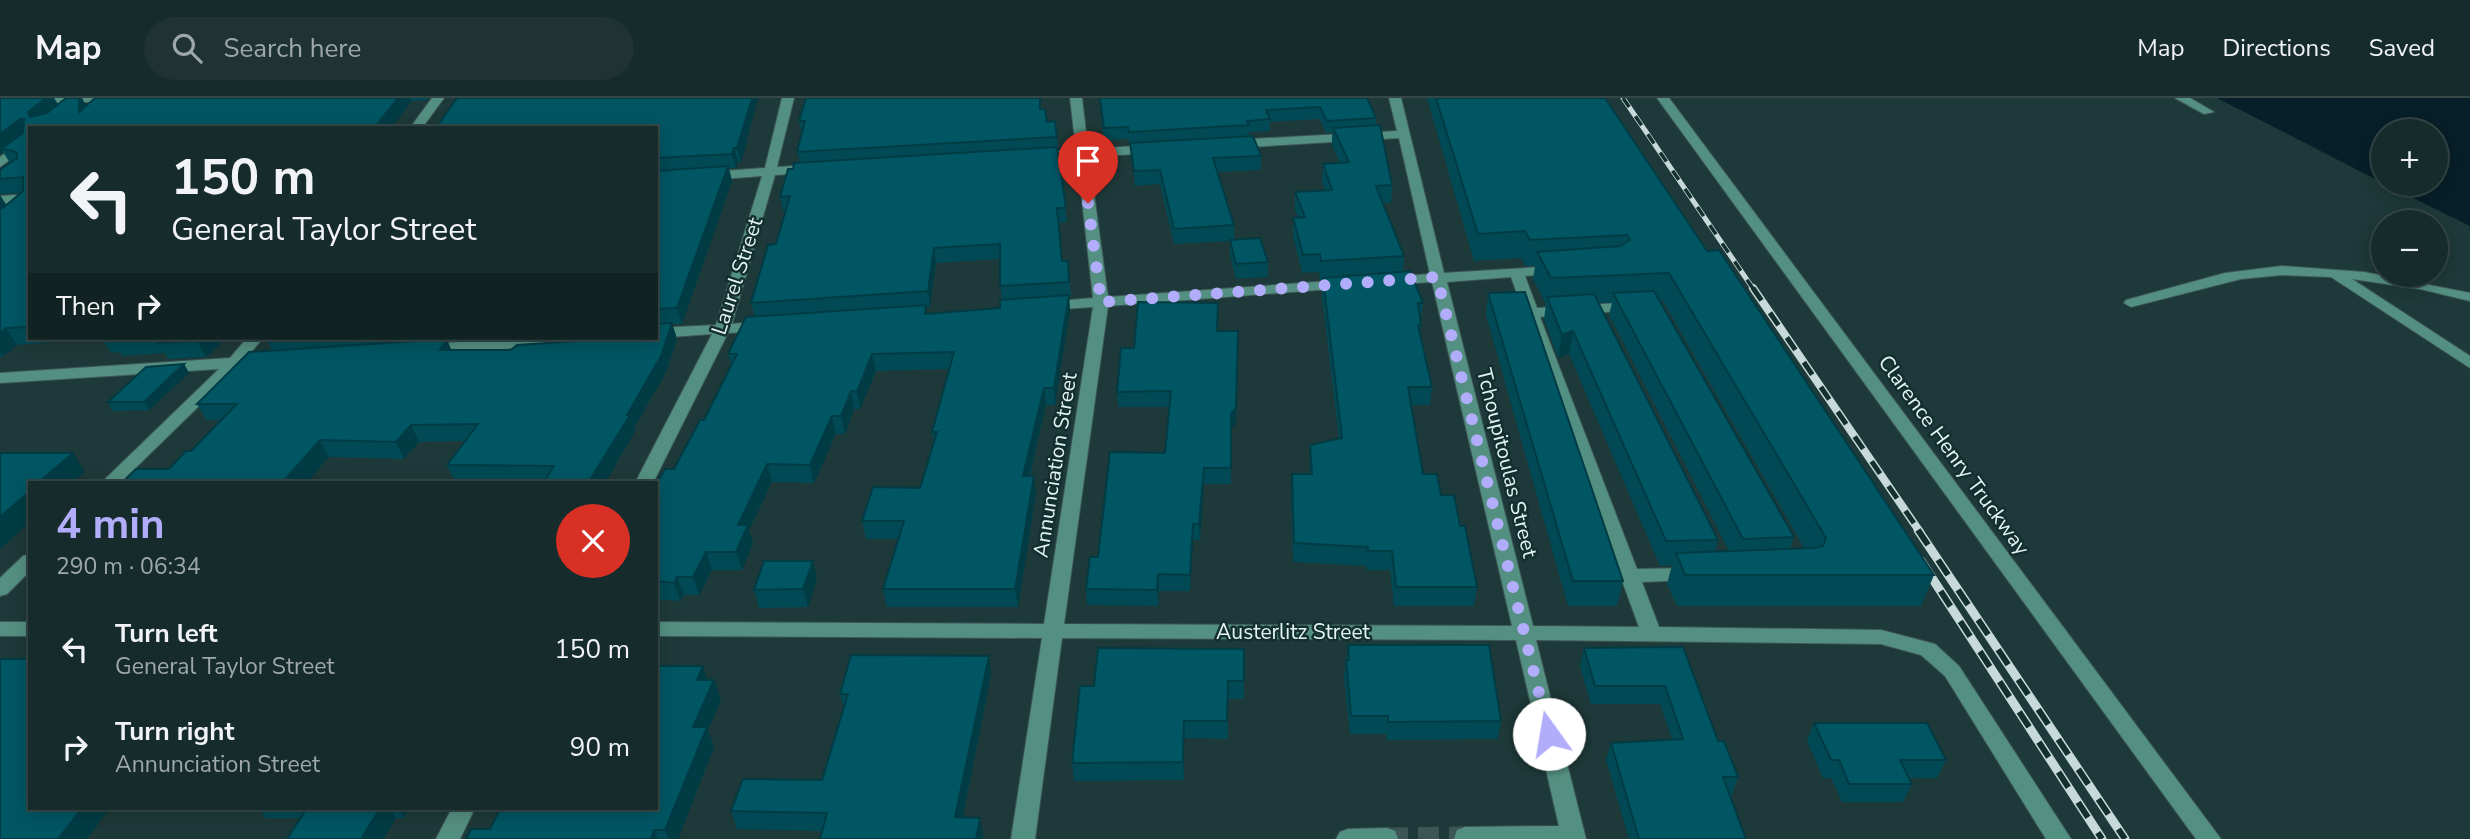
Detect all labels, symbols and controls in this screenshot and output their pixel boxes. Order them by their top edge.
search box [144,17,634,80]
text: Map [35,26,102,71]
icon: search [168,29,206,67]
text: Search here [224,31,361,66]
text: Map [2137,32,2184,64]
text: Directions [2222,32,2331,64]
text: Saved [2369,32,2435,64]
map controls [2371,119,2448,287]
button: + [2371,119,2448,196]
pin [1058,131,1118,203]
icon: arrive [1069,142,1107,180]
text: 150 m [171,144,315,211]
icon: left [56,154,147,245]
text: General Taylor Street [171,208,477,251]
button: − [2371,210,2448,287]
street label: Laurel Street [705,213,769,338]
icon: right [129,287,167,325]
text: Then [56,289,115,324]
street label: Clarence Henry Truckway [1872,349,2036,561]
street label: Tchoupitoulas Street [1470,365,1544,561]
street label: Annunciation Street [1027,370,1084,560]
text: 4 min [56,496,165,553]
button: close [556,504,630,578]
text: 290 m · 06:34 [56,551,201,582]
text: Turn left [115,616,218,651]
street label: Austerlitz Street [1216,618,1371,646]
icon: left [56,630,94,668]
text: 150 m [554,632,630,667]
text: General Taylor Street [115,651,335,682]
position arrow [1512,697,1586,771]
text: Turn right [115,714,234,749]
icon: right [56,728,94,766]
text: 90 m [570,730,630,765]
text: Annunciation Street [115,749,320,780]

